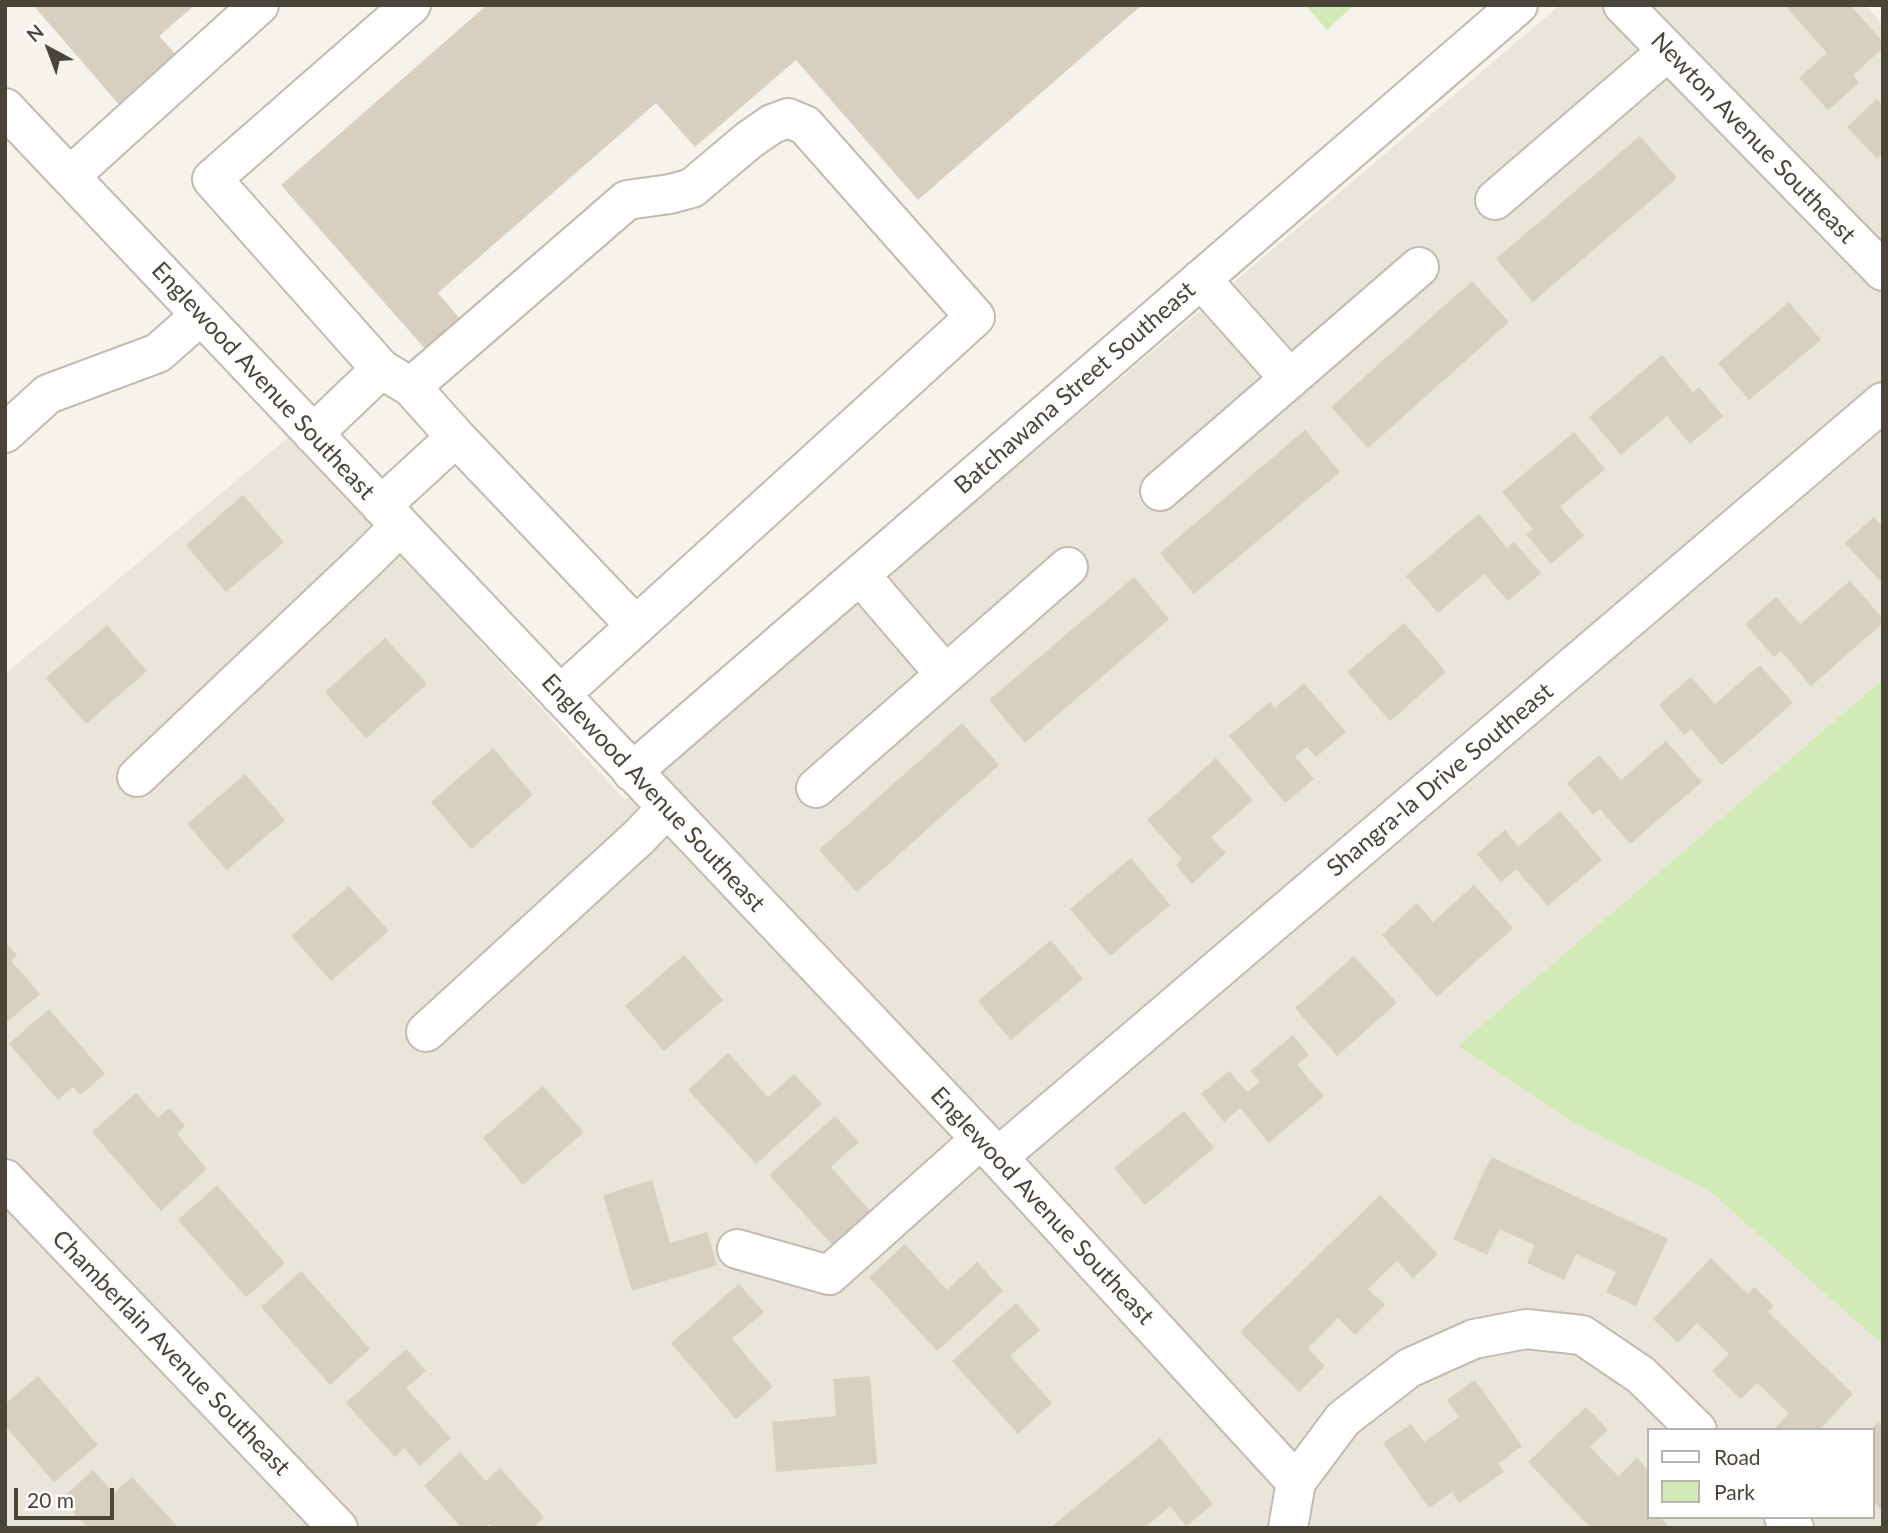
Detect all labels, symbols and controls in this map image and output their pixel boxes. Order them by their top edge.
north arrow [14,14,84,84]
text: N [22,19,48,46]
street label: Newton Avenue Southeast [1645,27,1861,249]
street label: Englewood Avenue Southeast [145,256,381,506]
street label: Batchawana Street Southeast [949,276,1201,500]
street label: Englewood Avenue Southeast [535,668,771,918]
street label: Shangra-la Drive Southeast [1321,677,1559,883]
street label: Englewood Avenue Southeast [924,1081,1160,1331]
street label: Chamberlain Avenue Southeast [46,1224,296,1482]
legend [1646,1428,1874,1519]
text: Road [1714,1444,1761,1469]
scale bar [18,1474,117,1518]
text: Park [1714,1479,1755,1504]
text: 20 m [27,1487,74,1512]

